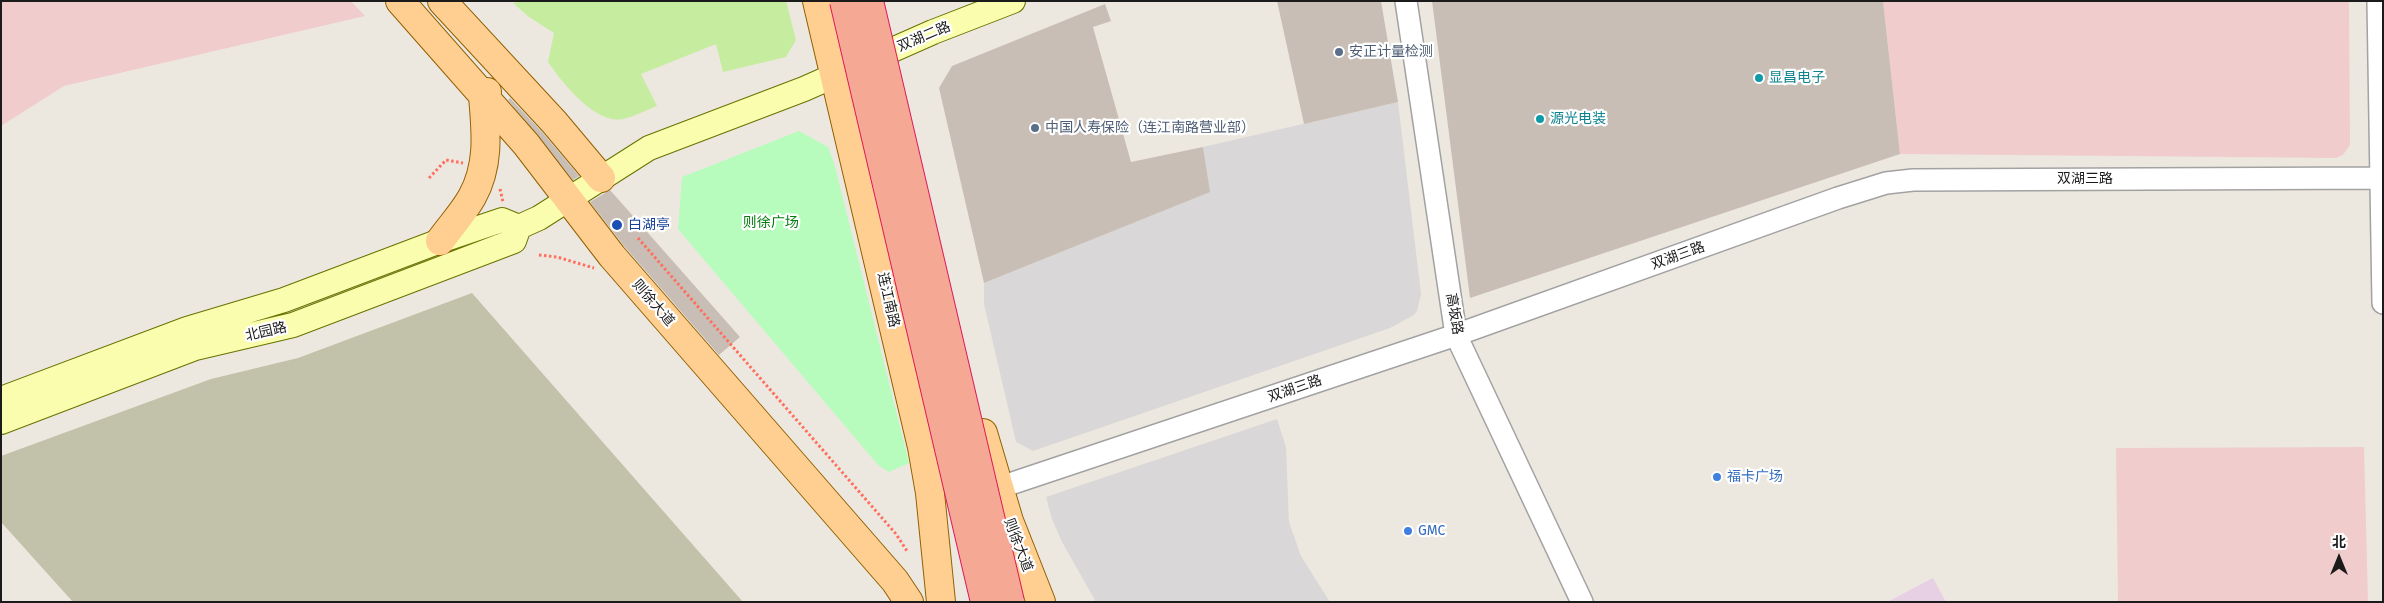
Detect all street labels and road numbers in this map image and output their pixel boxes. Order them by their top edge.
street label: 双湖二路 [895,18,953,56]
street label: 双湖三路 [2057,171,2113,187]
street label: 双湖三路 [1649,239,1707,273]
street label: 连江南路 [874,271,902,329]
street label: 则徐大道 [628,276,678,330]
street label: 高坂路 [1442,292,1466,336]
street label: 北园路 [244,319,288,345]
street label: 双湖三路 [1266,372,1324,406]
street label: 则徐大道 [1000,516,1036,574]

